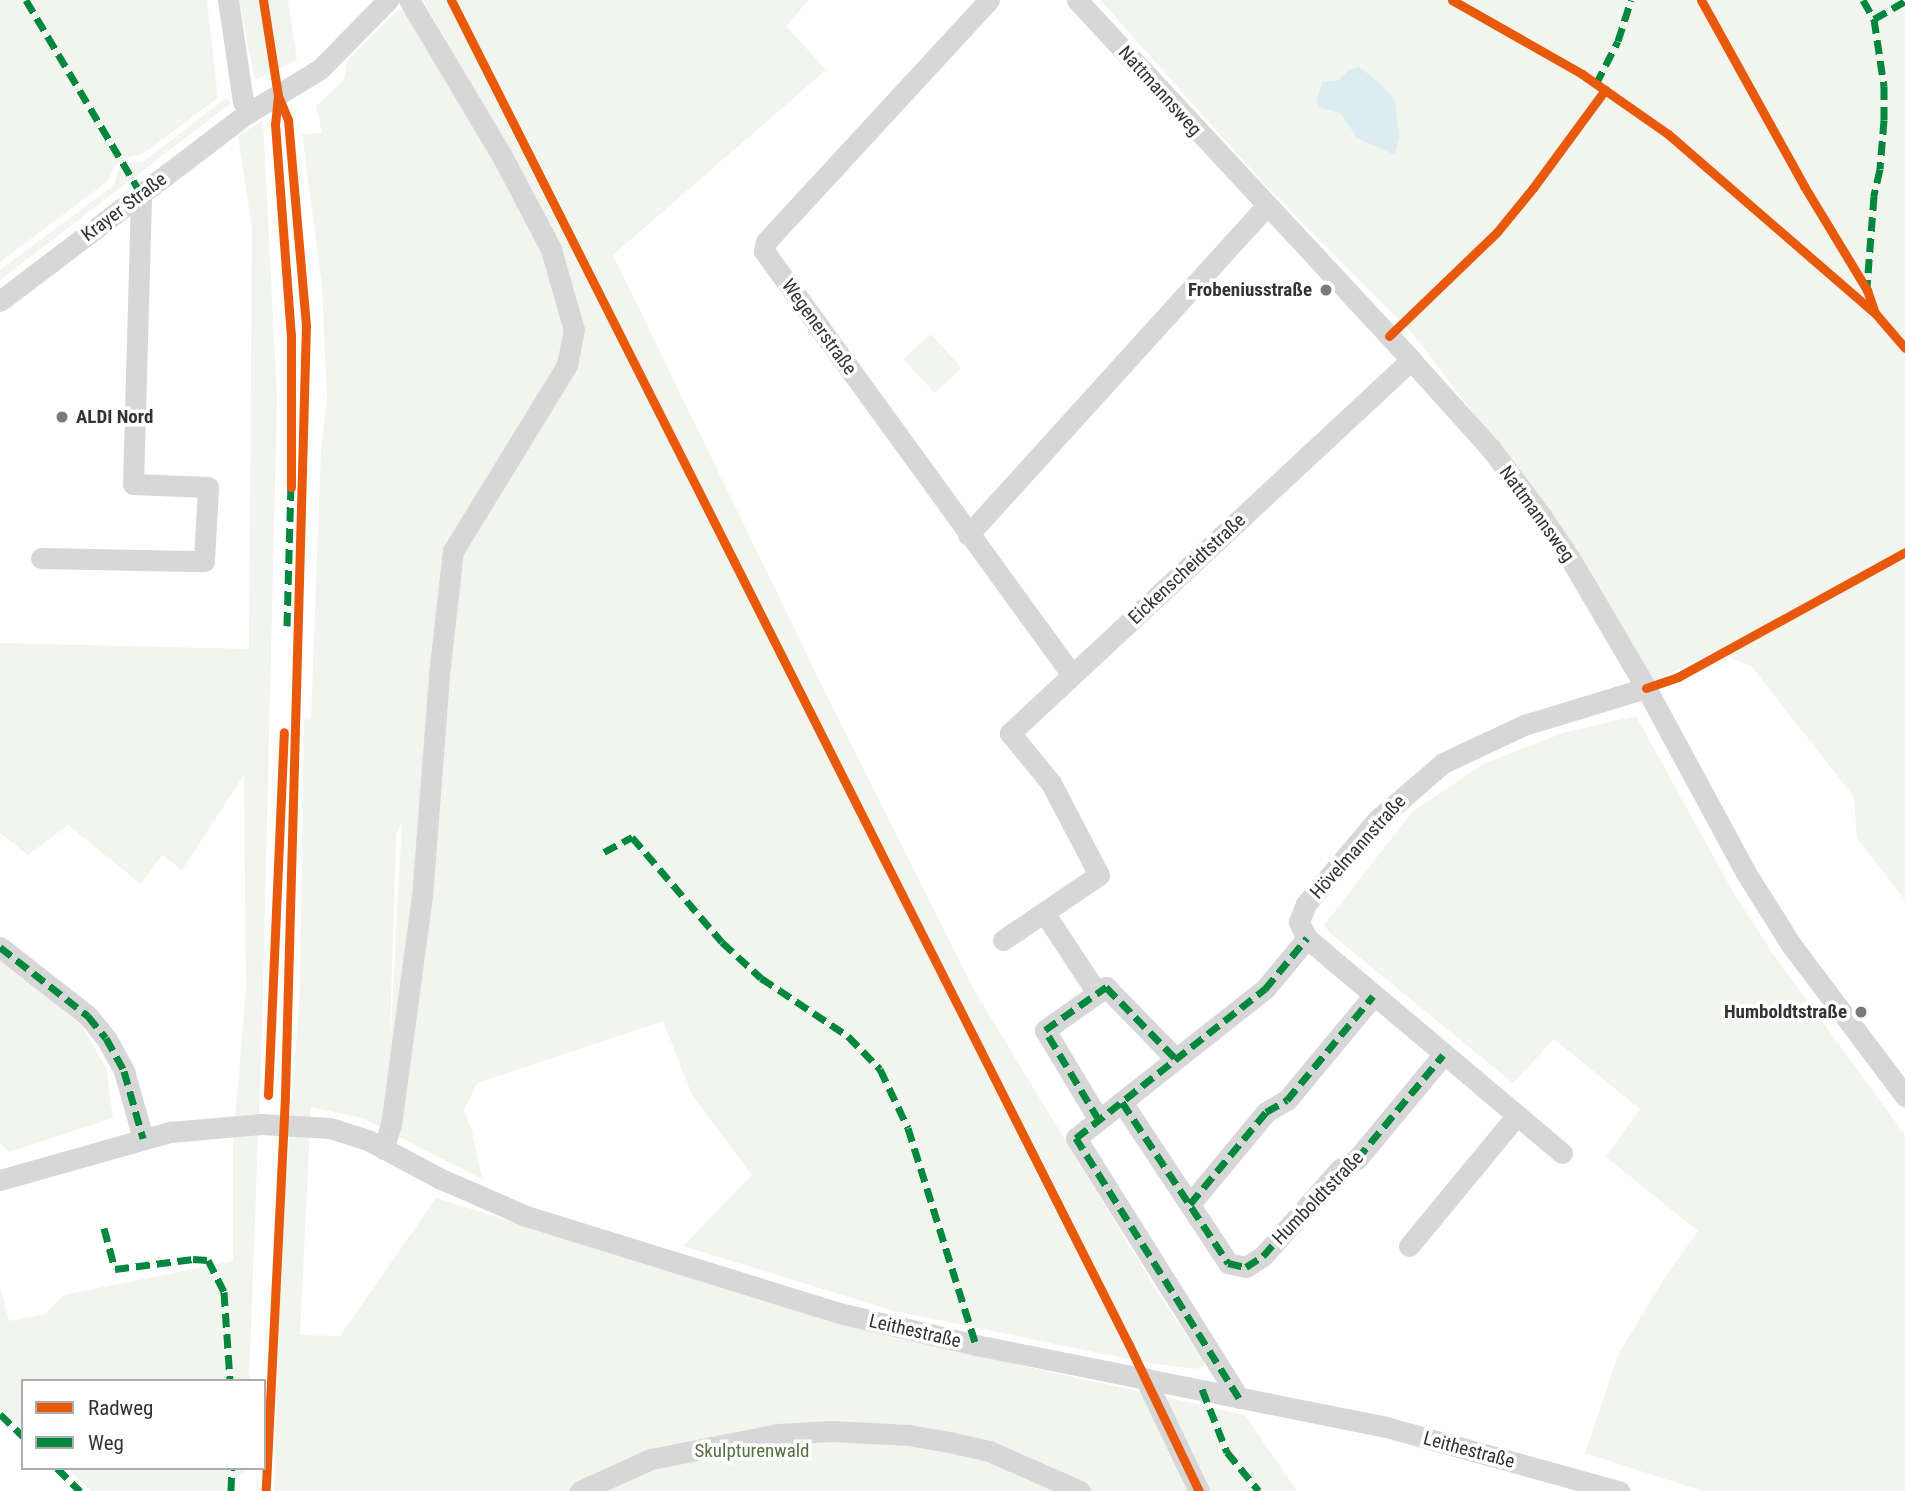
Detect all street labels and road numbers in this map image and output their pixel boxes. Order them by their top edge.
street label: Nattmannsweg [1114,41,1206,141]
street label: Krayer Straße [77,168,171,246]
street label: Wegenerstraße [777,275,861,379]
street label: Nattmannsweg [1495,462,1579,566]
street label: Eickenscheidtstraße [1124,509,1250,629]
street label: Hövelmannstraße [1305,790,1411,904]
street label: Humboldtstraße [1268,1146,1368,1250]
street label: Leithestraße [867,1309,963,1353]
street label: Leithestraße [1421,1427,1517,1473]

